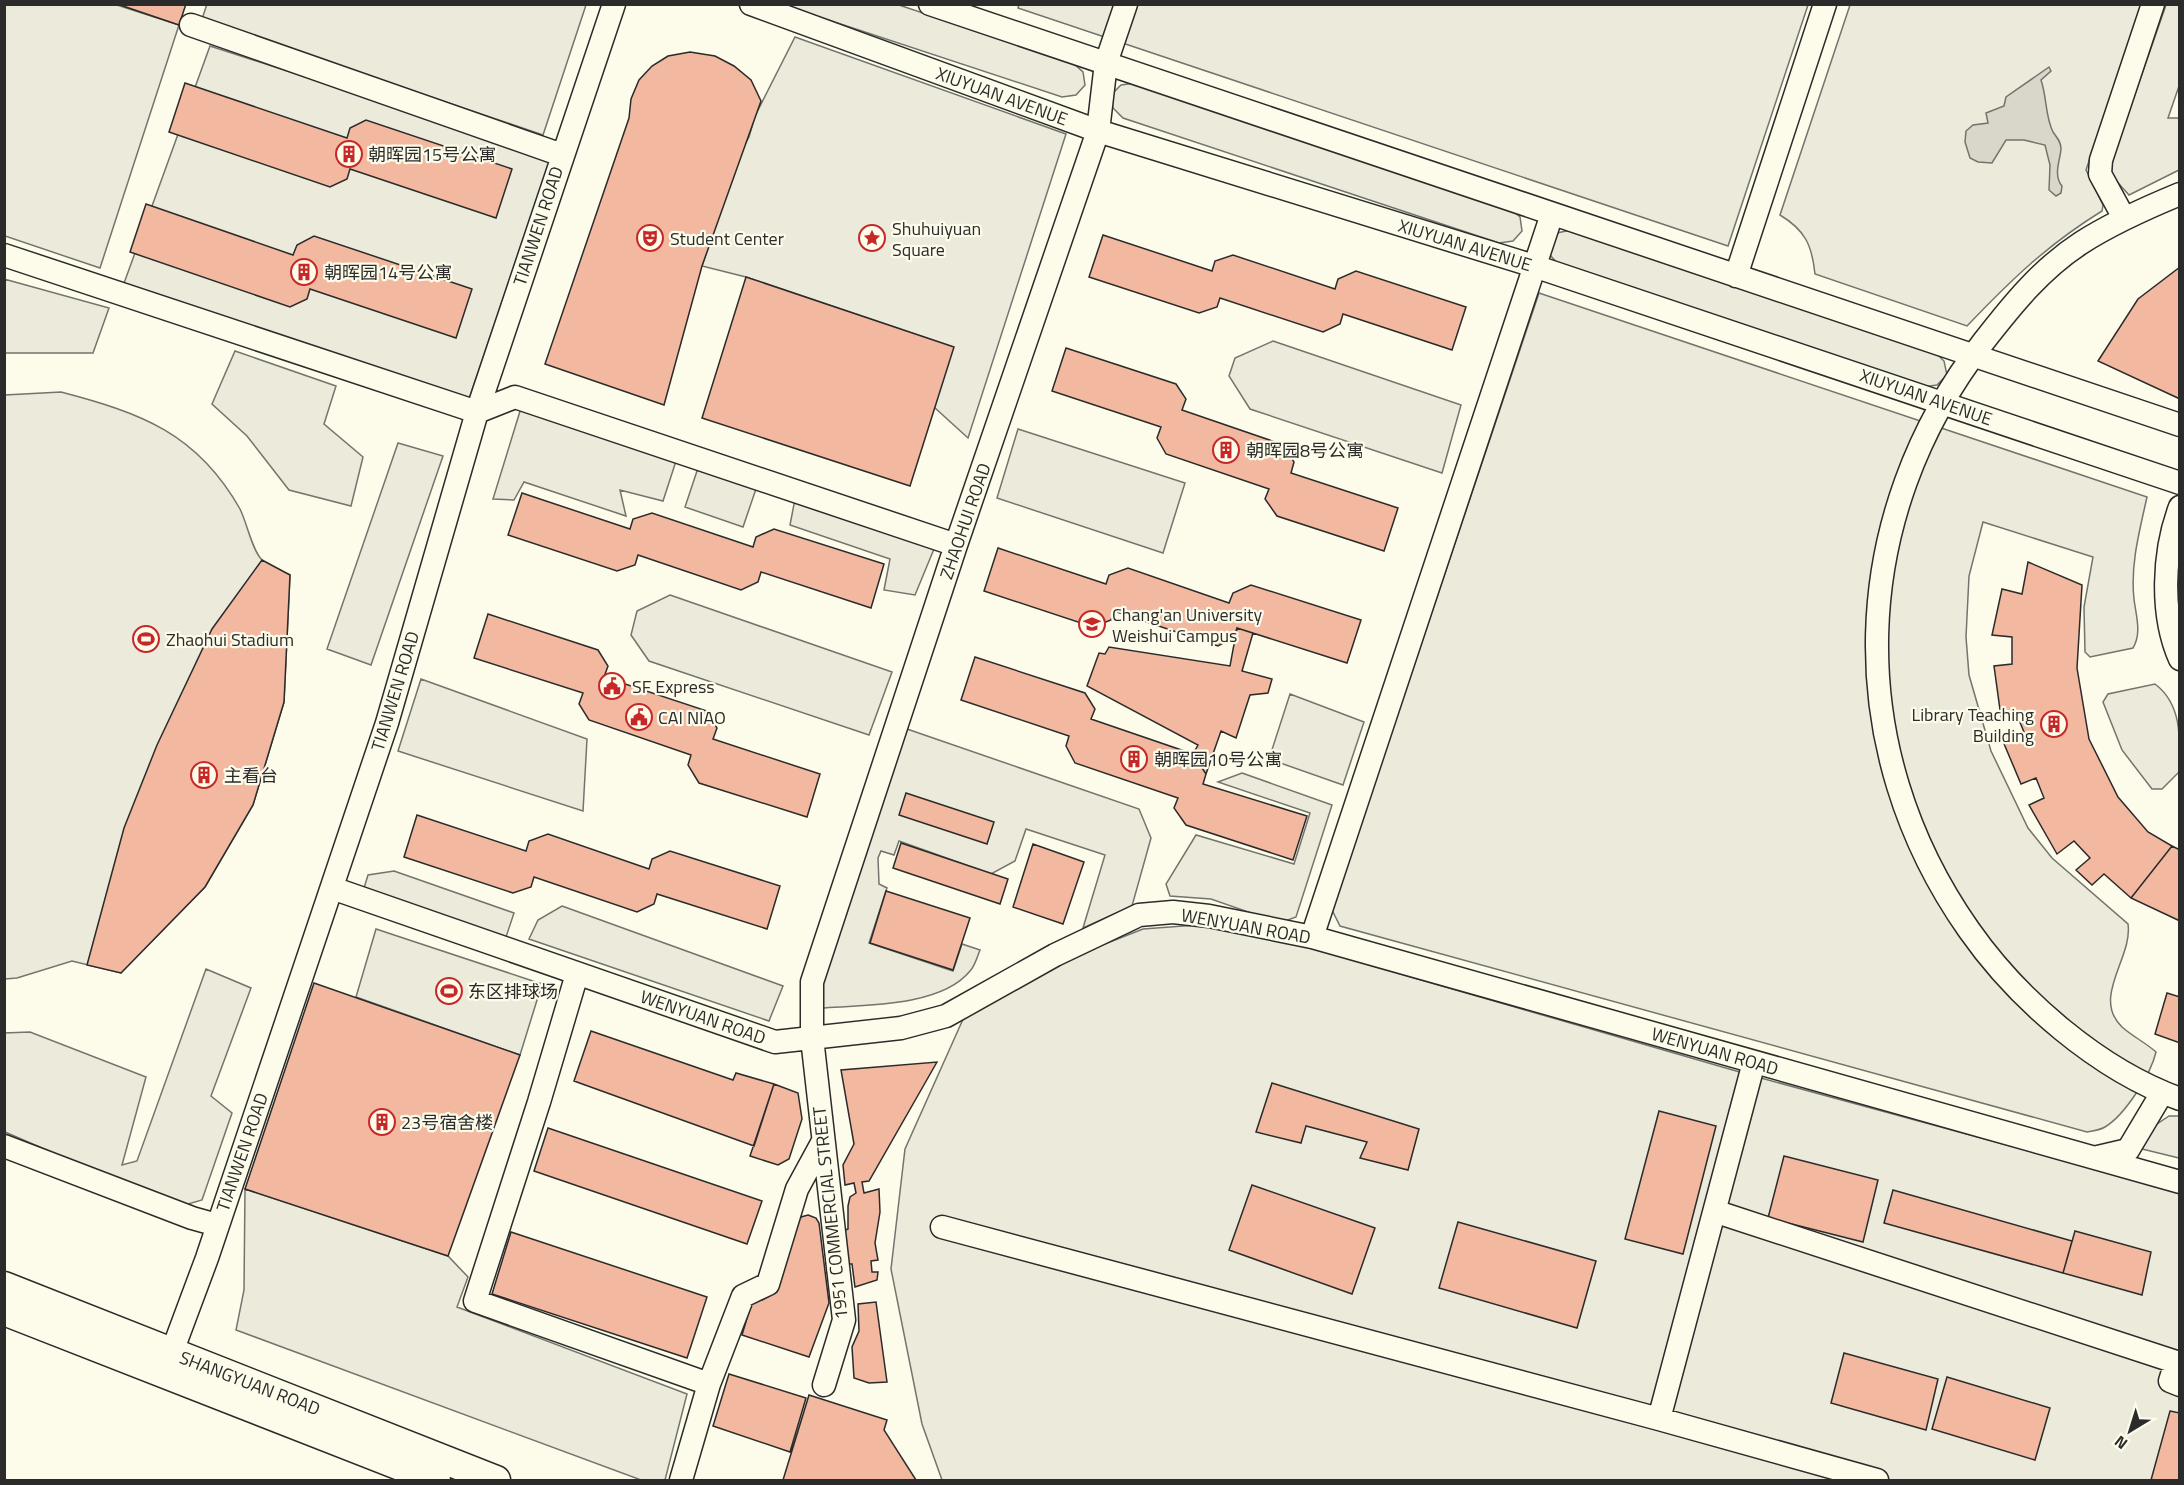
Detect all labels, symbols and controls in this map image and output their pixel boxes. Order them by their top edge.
street label: XIUYUAN AVENUE [932,60,1072,132]
building icon: 朝晖园15号公寓 [334,139,364,169]
place label: 朝晖园15号公寓 [368,141,496,168]
street label: TIANWEN ROAD [506,163,570,289]
street label: XIUYUAN AVENUE [1395,212,1535,278]
place label: Shuhuiyuan Square [892,215,981,263]
theatre icon: Student Center [635,223,665,253]
place icon: Shuhuiyuan Square [857,223,887,253]
place label: Student Center [670,225,784,252]
building icon: 朝晖园14号公寓 [289,257,319,287]
place label: 朝晖园14号公寓 [324,259,452,286]
street label: XIUYUAN AVENUE [1856,362,1996,432]
building icon: 朝晖园8号公寓 [1211,435,1241,465]
place label: 朝晖园8号公寓 [1246,437,1364,464]
street label: ZHAOHUI ROAD [932,459,998,583]
place label: Chang'an University Weishui Campus [1112,601,1262,649]
school or university icon: Chang'an University Weishui Campus [1077,609,1107,639]
sports icon: Zhaohui Stadium [131,624,161,654]
place label: Zhaohui Stadium [166,626,294,653]
street label: TIANWEN ROAD [364,628,426,754]
public building icon: SF Express [597,671,627,701]
place label: SF Express [632,673,715,700]
place label: Library Teaching Building [1912,701,2034,749]
public building icon: CAI NIAO [624,702,654,732]
place label: CAI NIAO [658,704,726,731]
building icon: Library Teaching Building [2039,709,2069,739]
building icon: 朝晖园10号公寓 [1119,744,1149,774]
place label: 朝晖园10号公寓 [1154,746,1282,773]
building icon: 主看台 [189,760,219,790]
place label: 主看台 [224,762,278,789]
street label: WENYUAN ROAD [1179,901,1313,951]
sports icon: 东区排球场 [434,976,464,1006]
place label: 东区排球场 [468,978,558,1005]
street label: WENYUAN ROAD [637,983,769,1051]
street label: WENYUAN ROAD [1648,1020,1782,1082]
street label: TIANWEN ROAD [209,1089,275,1215]
street label: 1951 COMMERCIAL STREET [805,1105,855,1321]
building icon: 23号宿舍楼 [367,1107,397,1137]
place label: 23号宿舍楼 [401,1109,493,1136]
street label: SHANGYUAN ROAD [176,1344,324,1422]
north arrow [2100,1401,2160,1461]
text: N [2109,1430,2133,1456]

